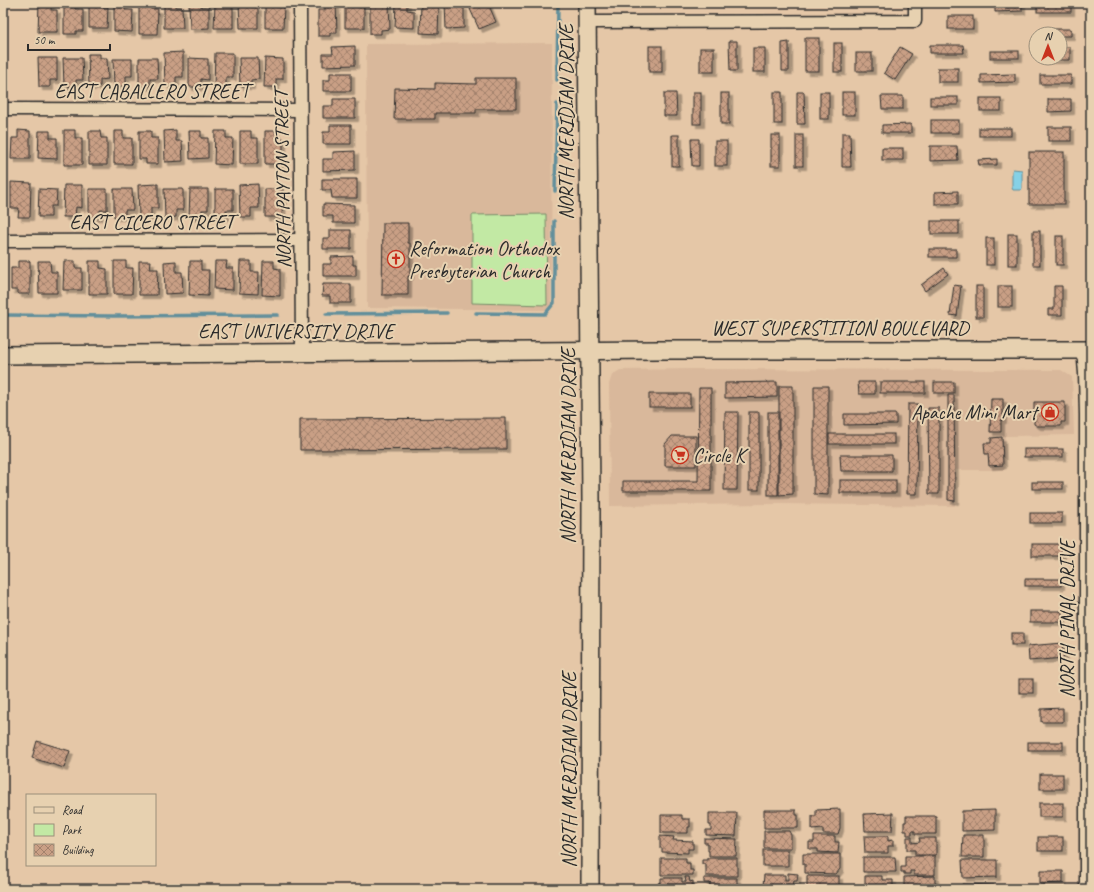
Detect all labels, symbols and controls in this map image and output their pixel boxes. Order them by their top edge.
street label: NORTH MERIDIAN DRIVE [554,22,579,220]
scale bar [28,26,110,52]
north arrow [1028,26,1068,66]
text: N [1045,29,1054,43]
text: 50 m [34,32,56,48]
street label: EAST CABALLERO STREET [55,79,254,104]
street label: NORTH PAYTON STREET [268,85,297,269]
street label: EAST CICERO STREET [69,210,239,235]
place label: Reformation Orthodox Presbyterian Church [409,236,561,284]
church icon: Reformation Orthodox Presbyterian Church [386,249,406,269]
street label: WEST SUPERSTITION BOULEVARD [712,316,971,341]
street label: EAST UNIVERSITY DRIVE [198,319,397,344]
street label: NORTH MERIDIAN DRIVE [556,346,581,544]
place label: Apache Mini Mart [911,400,1040,425]
shop icon: Apache Mini Mart [1040,402,1060,422]
place label: Circle K [693,443,749,468]
supermarket icon: Circle K [670,445,690,465]
street label: NORTH PINAL DRIVE [1055,537,1080,698]
street label: NORTH MERIDIAN DRIVE [557,670,582,868]
legend [26,794,156,866]
text: Road [62,802,84,818]
text: Park [62,822,83,838]
text: Building [62,842,94,858]

